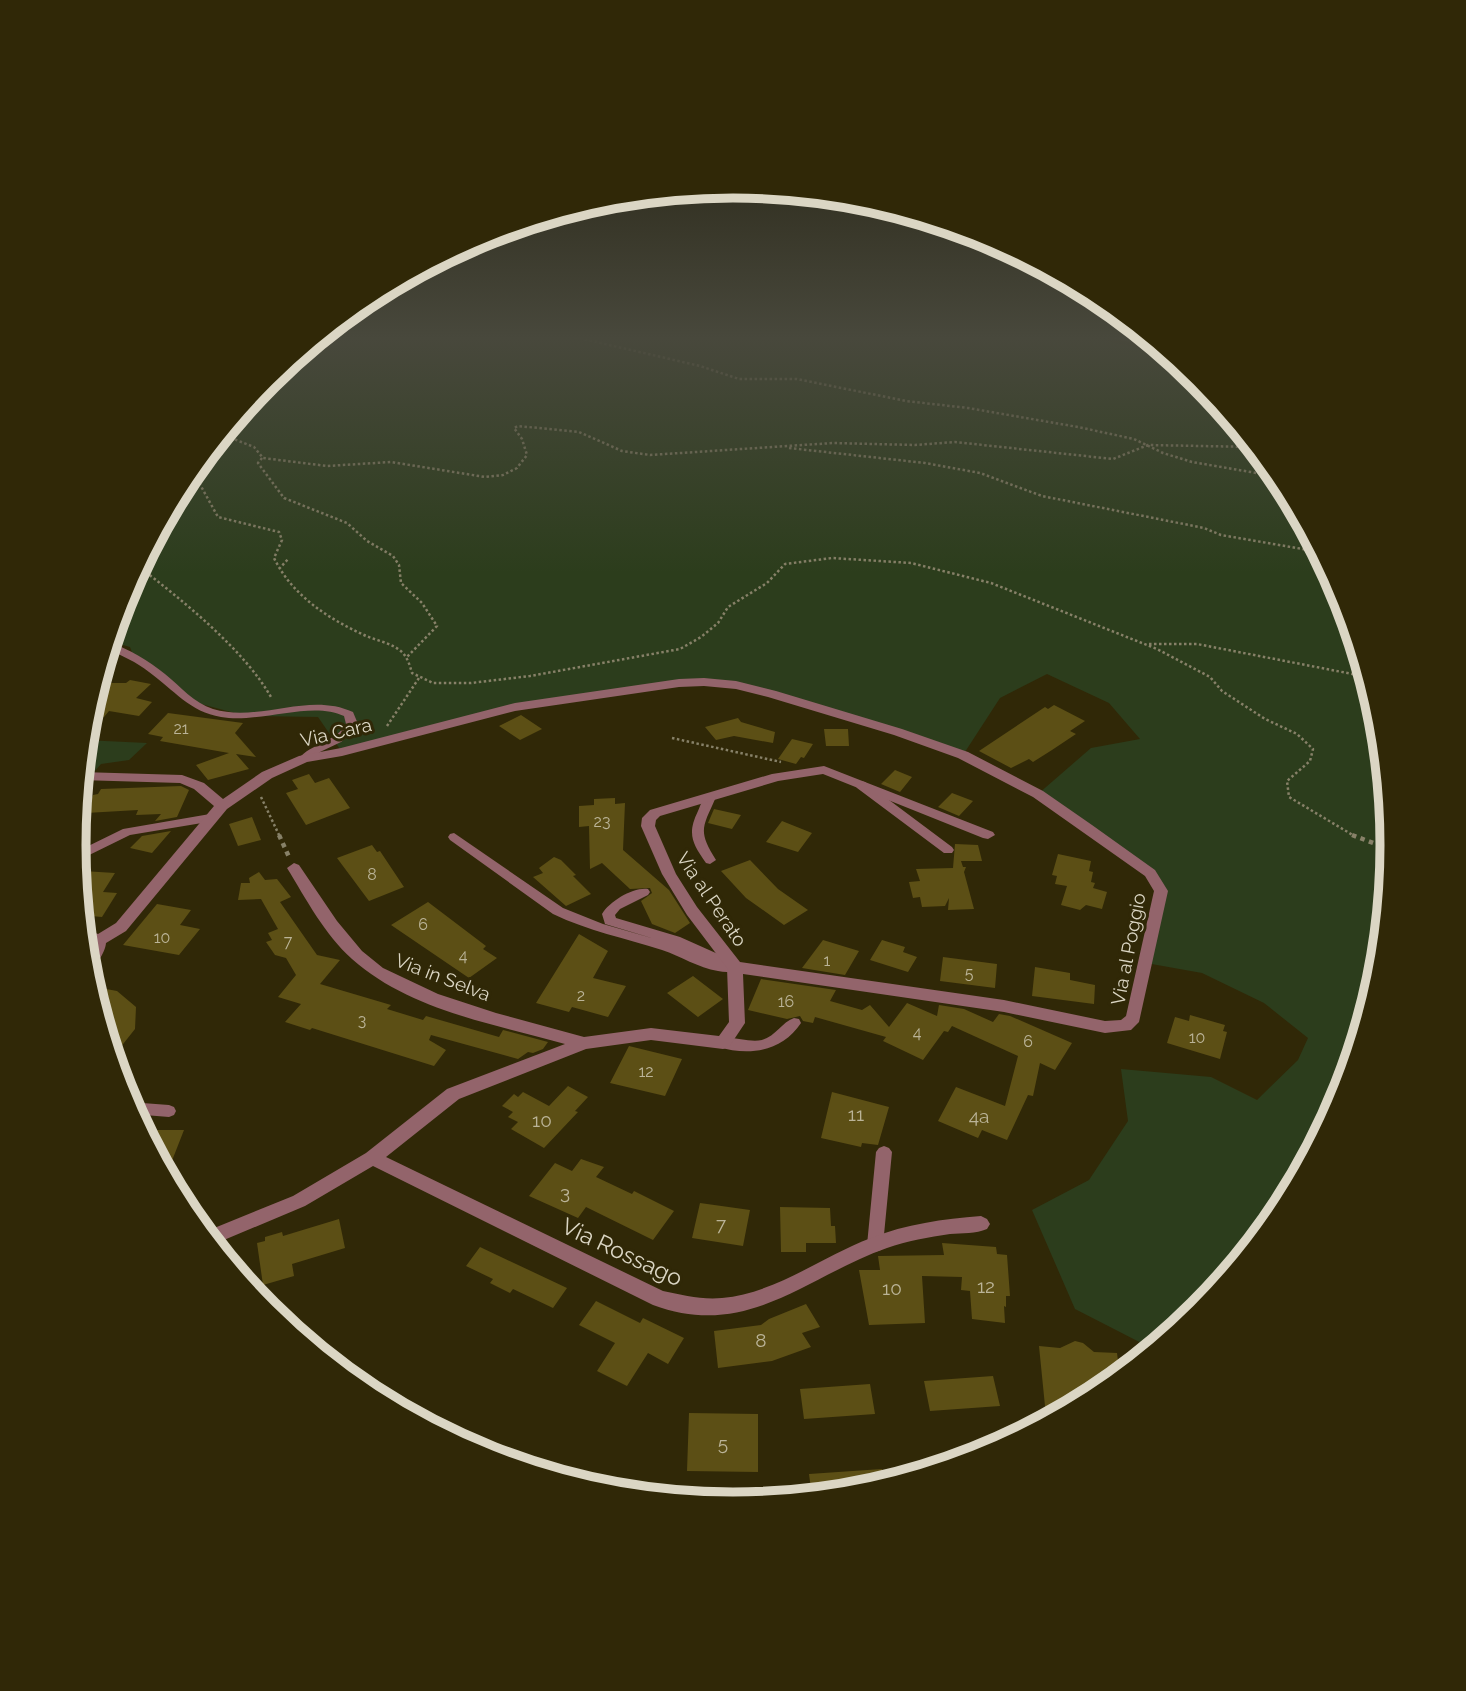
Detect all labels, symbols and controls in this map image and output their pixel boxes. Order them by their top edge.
street label: Via Cara [298,713,374,751]
house number: 21 [173,719,189,738]
house number: 23 [594,812,610,831]
street label: Via al Perato [672,848,752,950]
house number: 8 [367,865,377,884]
street label: Via al Poggio [1106,891,1150,1007]
house number: 6 [418,915,428,934]
house number: 10 [154,928,170,947]
house number: 7 [284,932,293,951]
house number: 4 [459,946,468,965]
street label: Via in Selva [392,949,494,1005]
house number: 1 [824,951,831,970]
house number: 5 [965,964,974,983]
house number: 2 [577,986,585,1005]
house number: 16 [778,992,794,1011]
house number: 3 [358,1011,366,1030]
house number: 4 [913,1023,922,1042]
house number: 10 [1189,1028,1205,1047]
house number: 6 [1023,1032,1033,1051]
house number: 12 [638,1062,654,1081]
house number: 11 [848,1103,864,1125]
house number: 4a [969,1105,989,1127]
house number: 10 [532,1109,552,1131]
house number: 3 [560,1181,570,1203]
street label: Via Rossago [558,1212,687,1291]
house number: 7 [716,1213,726,1235]
house number: 12 [977,1275,995,1297]
house number: 10 [882,1277,902,1299]
house number: 8 [755,1329,767,1351]
house number: 5 [718,1432,728,1454]

